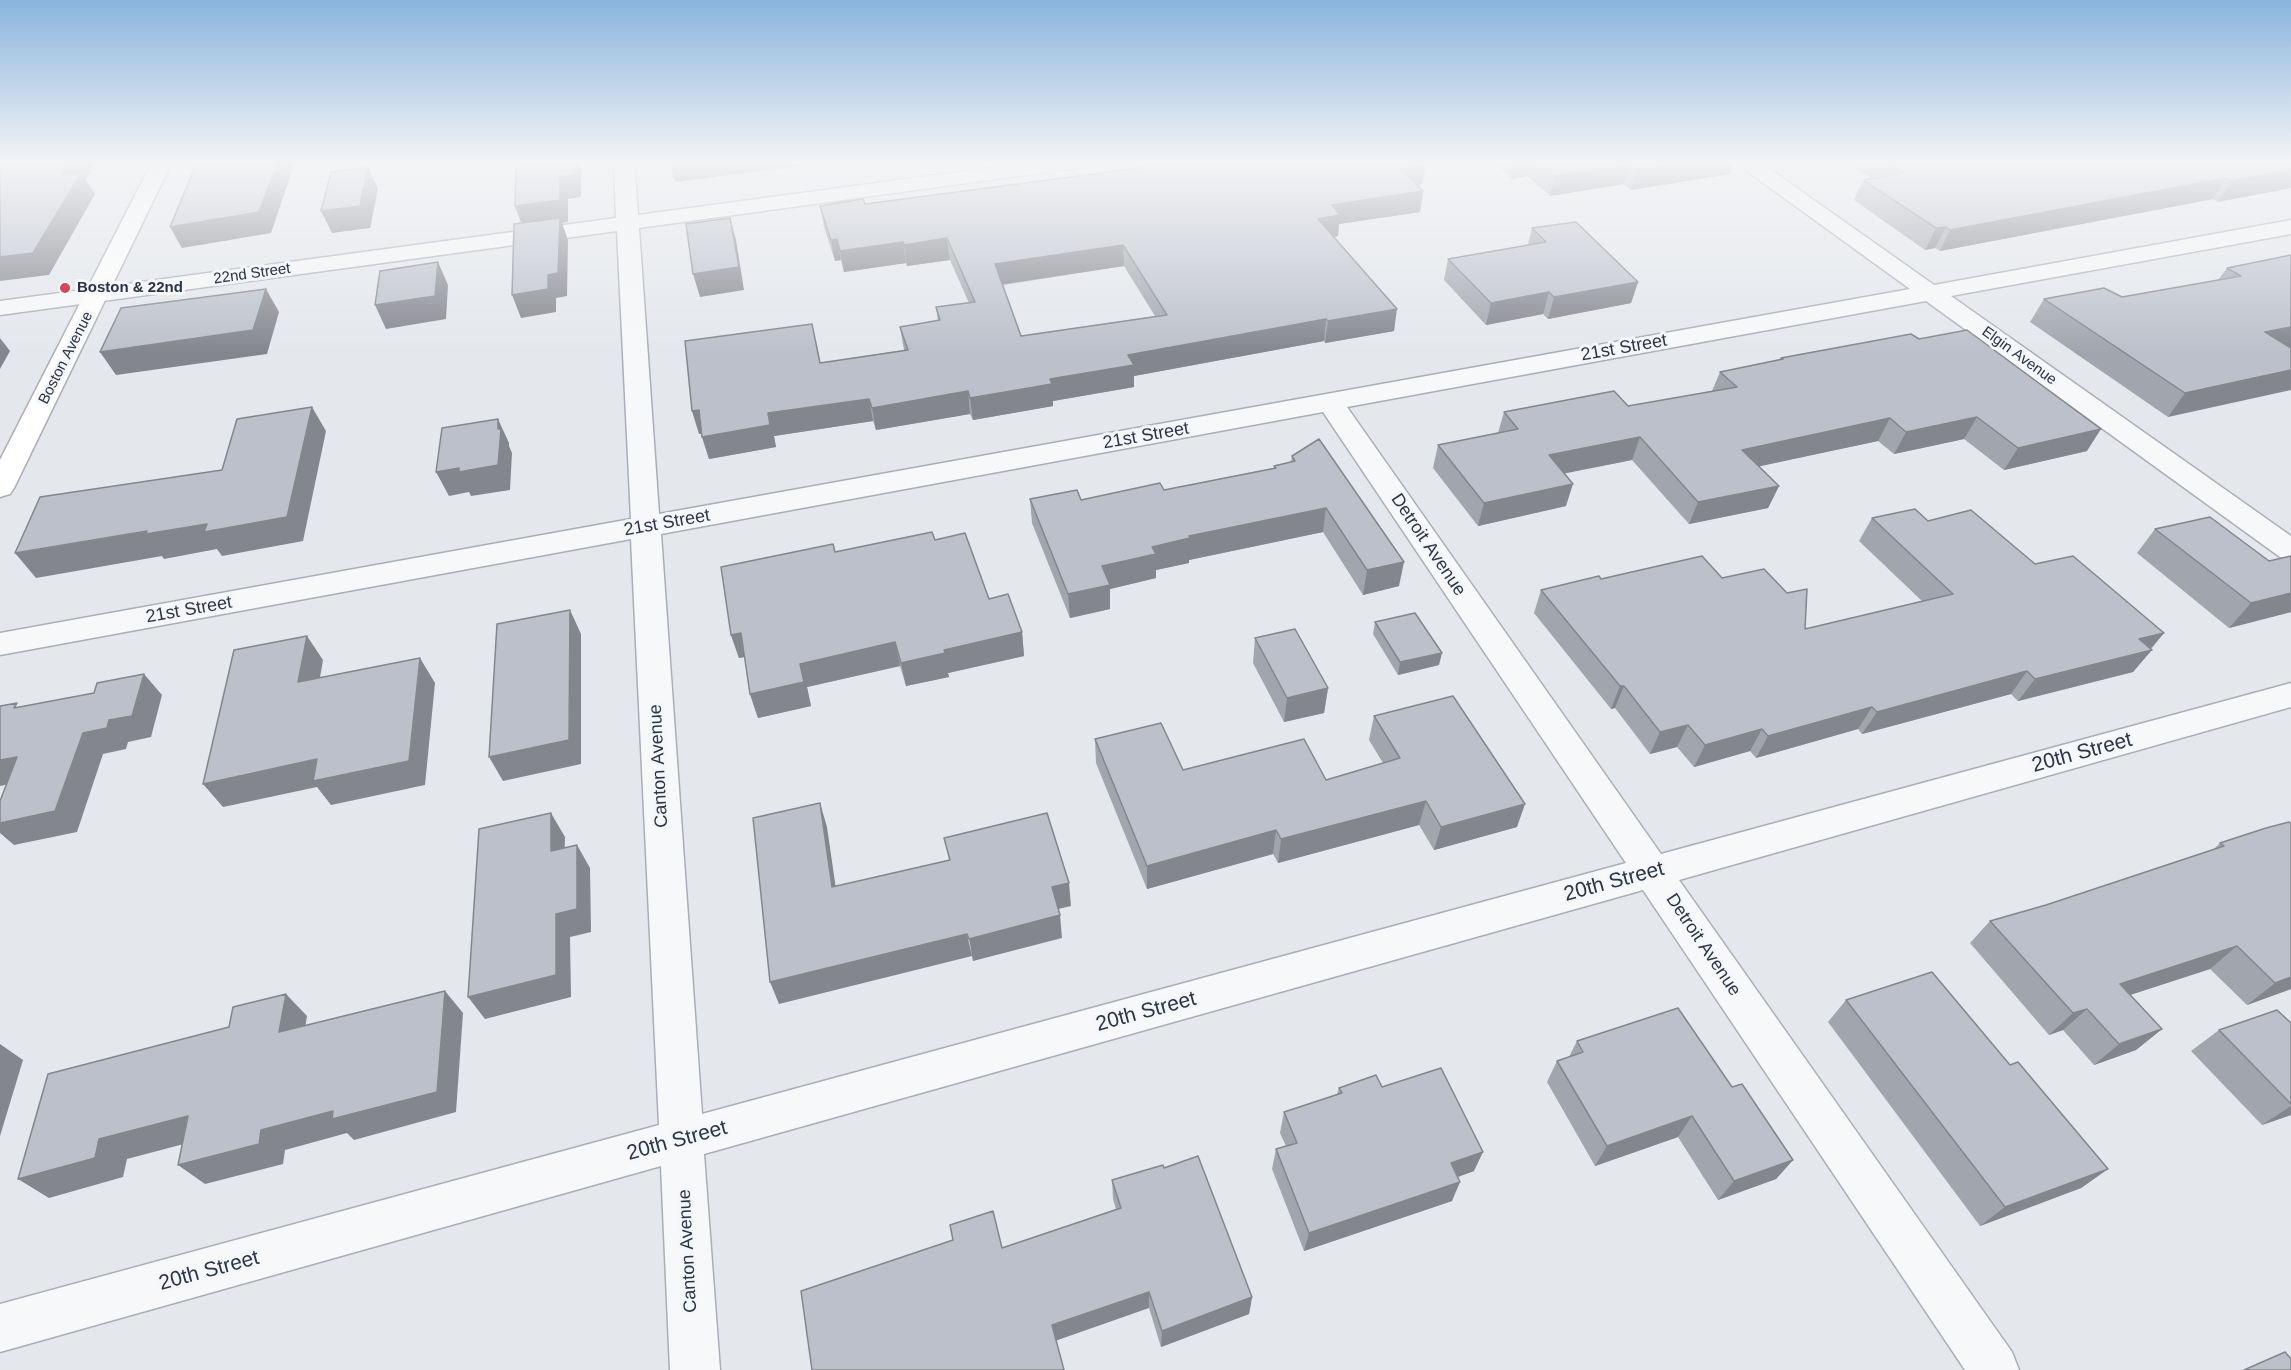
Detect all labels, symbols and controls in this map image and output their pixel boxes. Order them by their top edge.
street label: 22nd Street [212,260,292,288]
place label: Boston & 22nd [77,279,183,297]
marker: Boston & 22nd [58,281,72,295]
street label: Boston Avenue [35,309,97,407]
street label: Elgin Avenue [1978,323,2060,389]
street label: 21st Street [1579,330,1669,366]
street label: 21st Street [1101,418,1191,454]
street label: Detroit Avenue [1386,490,1470,600]
street label: 21st Street [622,505,712,541]
street label: 21st Street [144,592,234,628]
street label: Canton Avenue [645,704,673,828]
street label: 20th Street [2029,728,2135,778]
street label: 20th Street [1561,857,1667,907]
street label: Detroit Avenue [1661,890,1745,1000]
street label: 20th Street [1093,987,1199,1037]
street label: 20th Street [624,1116,730,1166]
street label: Canton Avenue [674,1189,702,1313]
street label: 20th Street [156,1246,262,1296]

